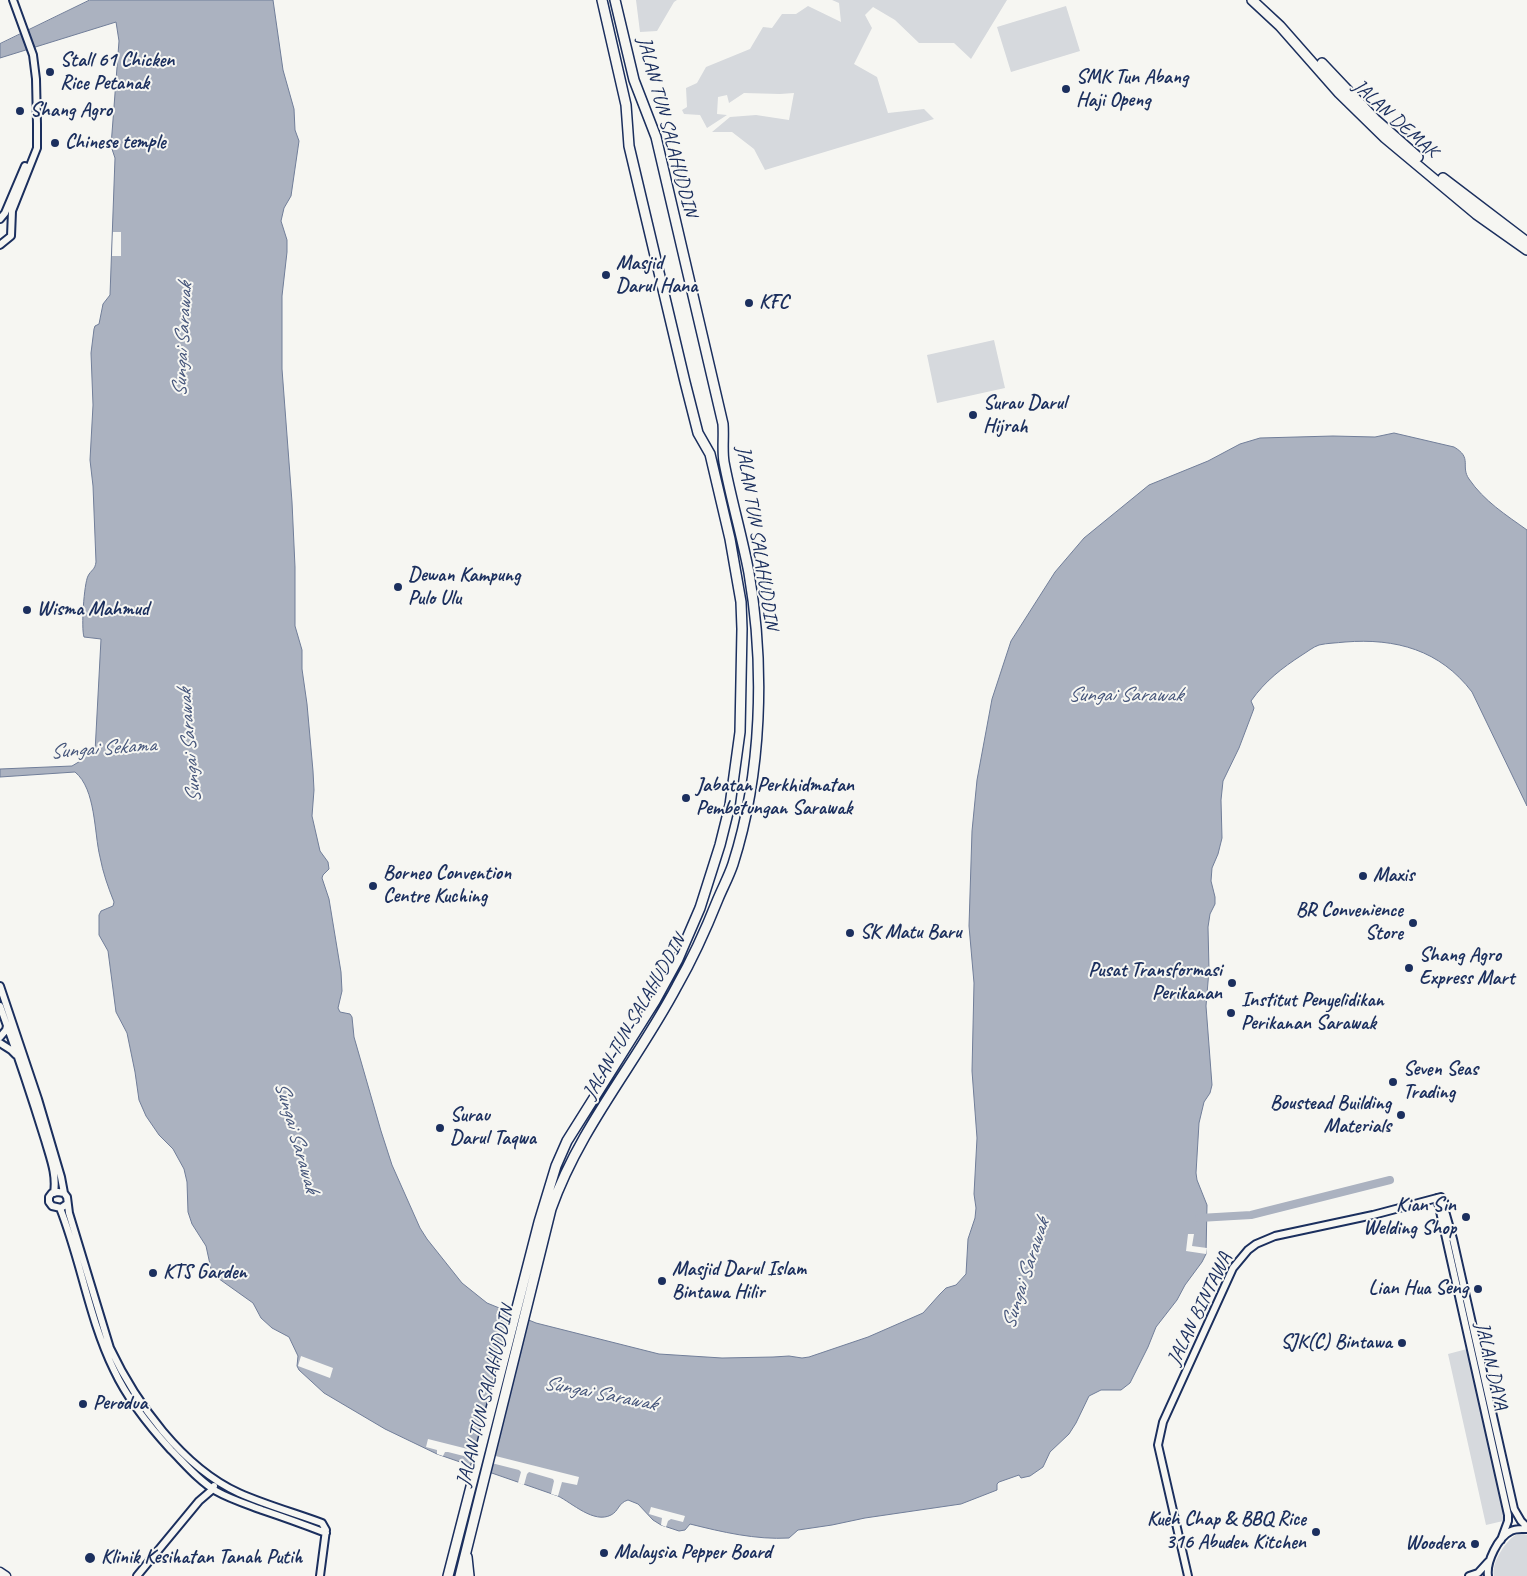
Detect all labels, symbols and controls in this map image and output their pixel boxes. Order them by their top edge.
street label: JALAN TUN SALAHUDDIN [631,34,703,220]
place label: Stall 61 Chicken Rice Petanak [60,49,175,96]
marker: Stall 61 Chicken Rice Petanak [44,66,56,78]
place label: SMK Tun Abang Haji Openg [1076,66,1188,113]
street label: JALAN DEMAK [1347,75,1443,163]
marker: SMK Tun Abang Haji Openg [1060,83,1072,95]
place label: Shang Agro [30,99,112,123]
marker: Shang Agro [14,105,26,117]
place label: Chinese temple [65,131,166,155]
marker: Chinese temple [49,137,61,149]
place label: Masjid Darul Hana [616,252,697,299]
marker: Masjid Darul Hana [600,269,612,281]
water label: Sungai Sarawak [167,282,199,398]
place label: KFC [759,291,789,315]
marker: KFC [743,297,755,309]
place label: Surau Darul Hijrah [983,392,1066,439]
marker: Surau Darul Hijrah [967,409,979,421]
street label: JALAN TUN SALAHUDDIN [731,444,783,632]
place label: Dewan Kampung Pulo Ulu [408,564,520,611]
marker: Dewan Kampung Pulo Ulu [392,581,404,593]
place label: Wisma Mahmud [37,598,149,622]
marker: Wisma Mahmud [21,604,33,616]
water label: Sungai Sarawak [1068,682,1182,708]
water label: Sungai Sarawak [172,688,208,804]
water label: Sungai Sekama [49,733,157,765]
place label: Jabatan Perkhidmatan Pembetungan Sarawak [696,774,854,821]
marker: Jabatan Perkhidmatan Pembetungan Sarawak [680,792,692,804]
place label: Borneo Convention Centre Kuching [383,862,511,909]
place label: Maxis [1373,864,1414,888]
marker: Maxis [1357,870,1369,882]
marker: Borneo Convention Centre Kuching [367,880,379,892]
place label: BR Convenience Store [1296,899,1403,946]
marker: BR Convenience Store [1407,917,1419,929]
place label: SK Matu Baru [860,921,961,945]
marker: SK Matu Baru [844,927,856,939]
street label: JALAN TUN SALAHUDDIN [578,931,692,1103]
place label: Shang Agro Express Mart [1419,944,1514,991]
place label: Pusat Transformasi Perikanan [1088,959,1222,1006]
marker: Shang Agro Express Mart [1403,962,1415,974]
marker: Pusat Transformasi Perikanan [1226,977,1238,989]
place label: Institut Penyelidikan Perikanan Sarawak [1241,989,1384,1036]
marker: Institut Penyelidikan Perikanan Sarawak [1225,1007,1237,1019]
place label: Seven Seas Trading [1403,1058,1478,1105]
marker: Seven Seas Trading [1387,1076,1399,1088]
water label: Sungai Sarawak [268,1079,324,1195]
place label: Boustead Building Materials [1270,1092,1391,1139]
place label: Surau Darul Taqwa [450,1104,536,1151]
marker: Boustead Building Materials [1395,1109,1407,1121]
marker: Surau Darul Taqwa [434,1122,446,1134]
place label: Kian Sin Welding Shop [1363,1194,1456,1241]
marker: Kian Sin Welding Shop [1460,1211,1472,1223]
water label: Sungai Sarawak [996,1216,1056,1332]
street label: JALAN BINTAWA [1162,1249,1238,1369]
place label: Masjid Darul Islam Bintawa Hilir [672,1258,806,1305]
place label: KTS Garden [163,1261,247,1285]
marker: KTS Garden [147,1267,159,1279]
marker: Masjid Darul Islam Bintawa Hilir [656,1275,668,1287]
place label: Lian Hua Seng [1369,1277,1468,1301]
marker: Lian Hua Seng [1472,1283,1484,1295]
street label: JALAN TUN SALAHUDDIN [452,1303,520,1489]
street label: JALAN DAYA [1469,1320,1513,1412]
place label: SJK(C) Bintawa [1280,1331,1392,1355]
marker: SJK(C) Bintawa [1396,1337,1408,1349]
water label: Sungai Sarawak [542,1371,658,1417]
place label: Perodua [93,1392,147,1416]
marker: Perodua [77,1398,89,1410]
place label: Kueh Chap & BBQ Rice 316 Abuden Kitchen [1147,1508,1306,1555]
marker: Kueh Chap & BBQ Rice 316 Abuden Kitchen [1310,1526,1322,1538]
place label: Woodera [1405,1532,1465,1556]
marker: Woodera [1469,1538,1481,1550]
place label: Malaysia Pepper Board [614,1541,771,1565]
place label: Klinik Kesihatan Tanah Putih [101,1546,302,1570]
marker: Malaysia Pepper Board [598,1547,610,1559]
marker: Klinik Kesihatan Tanah Putih [83,1551,97,1565]

